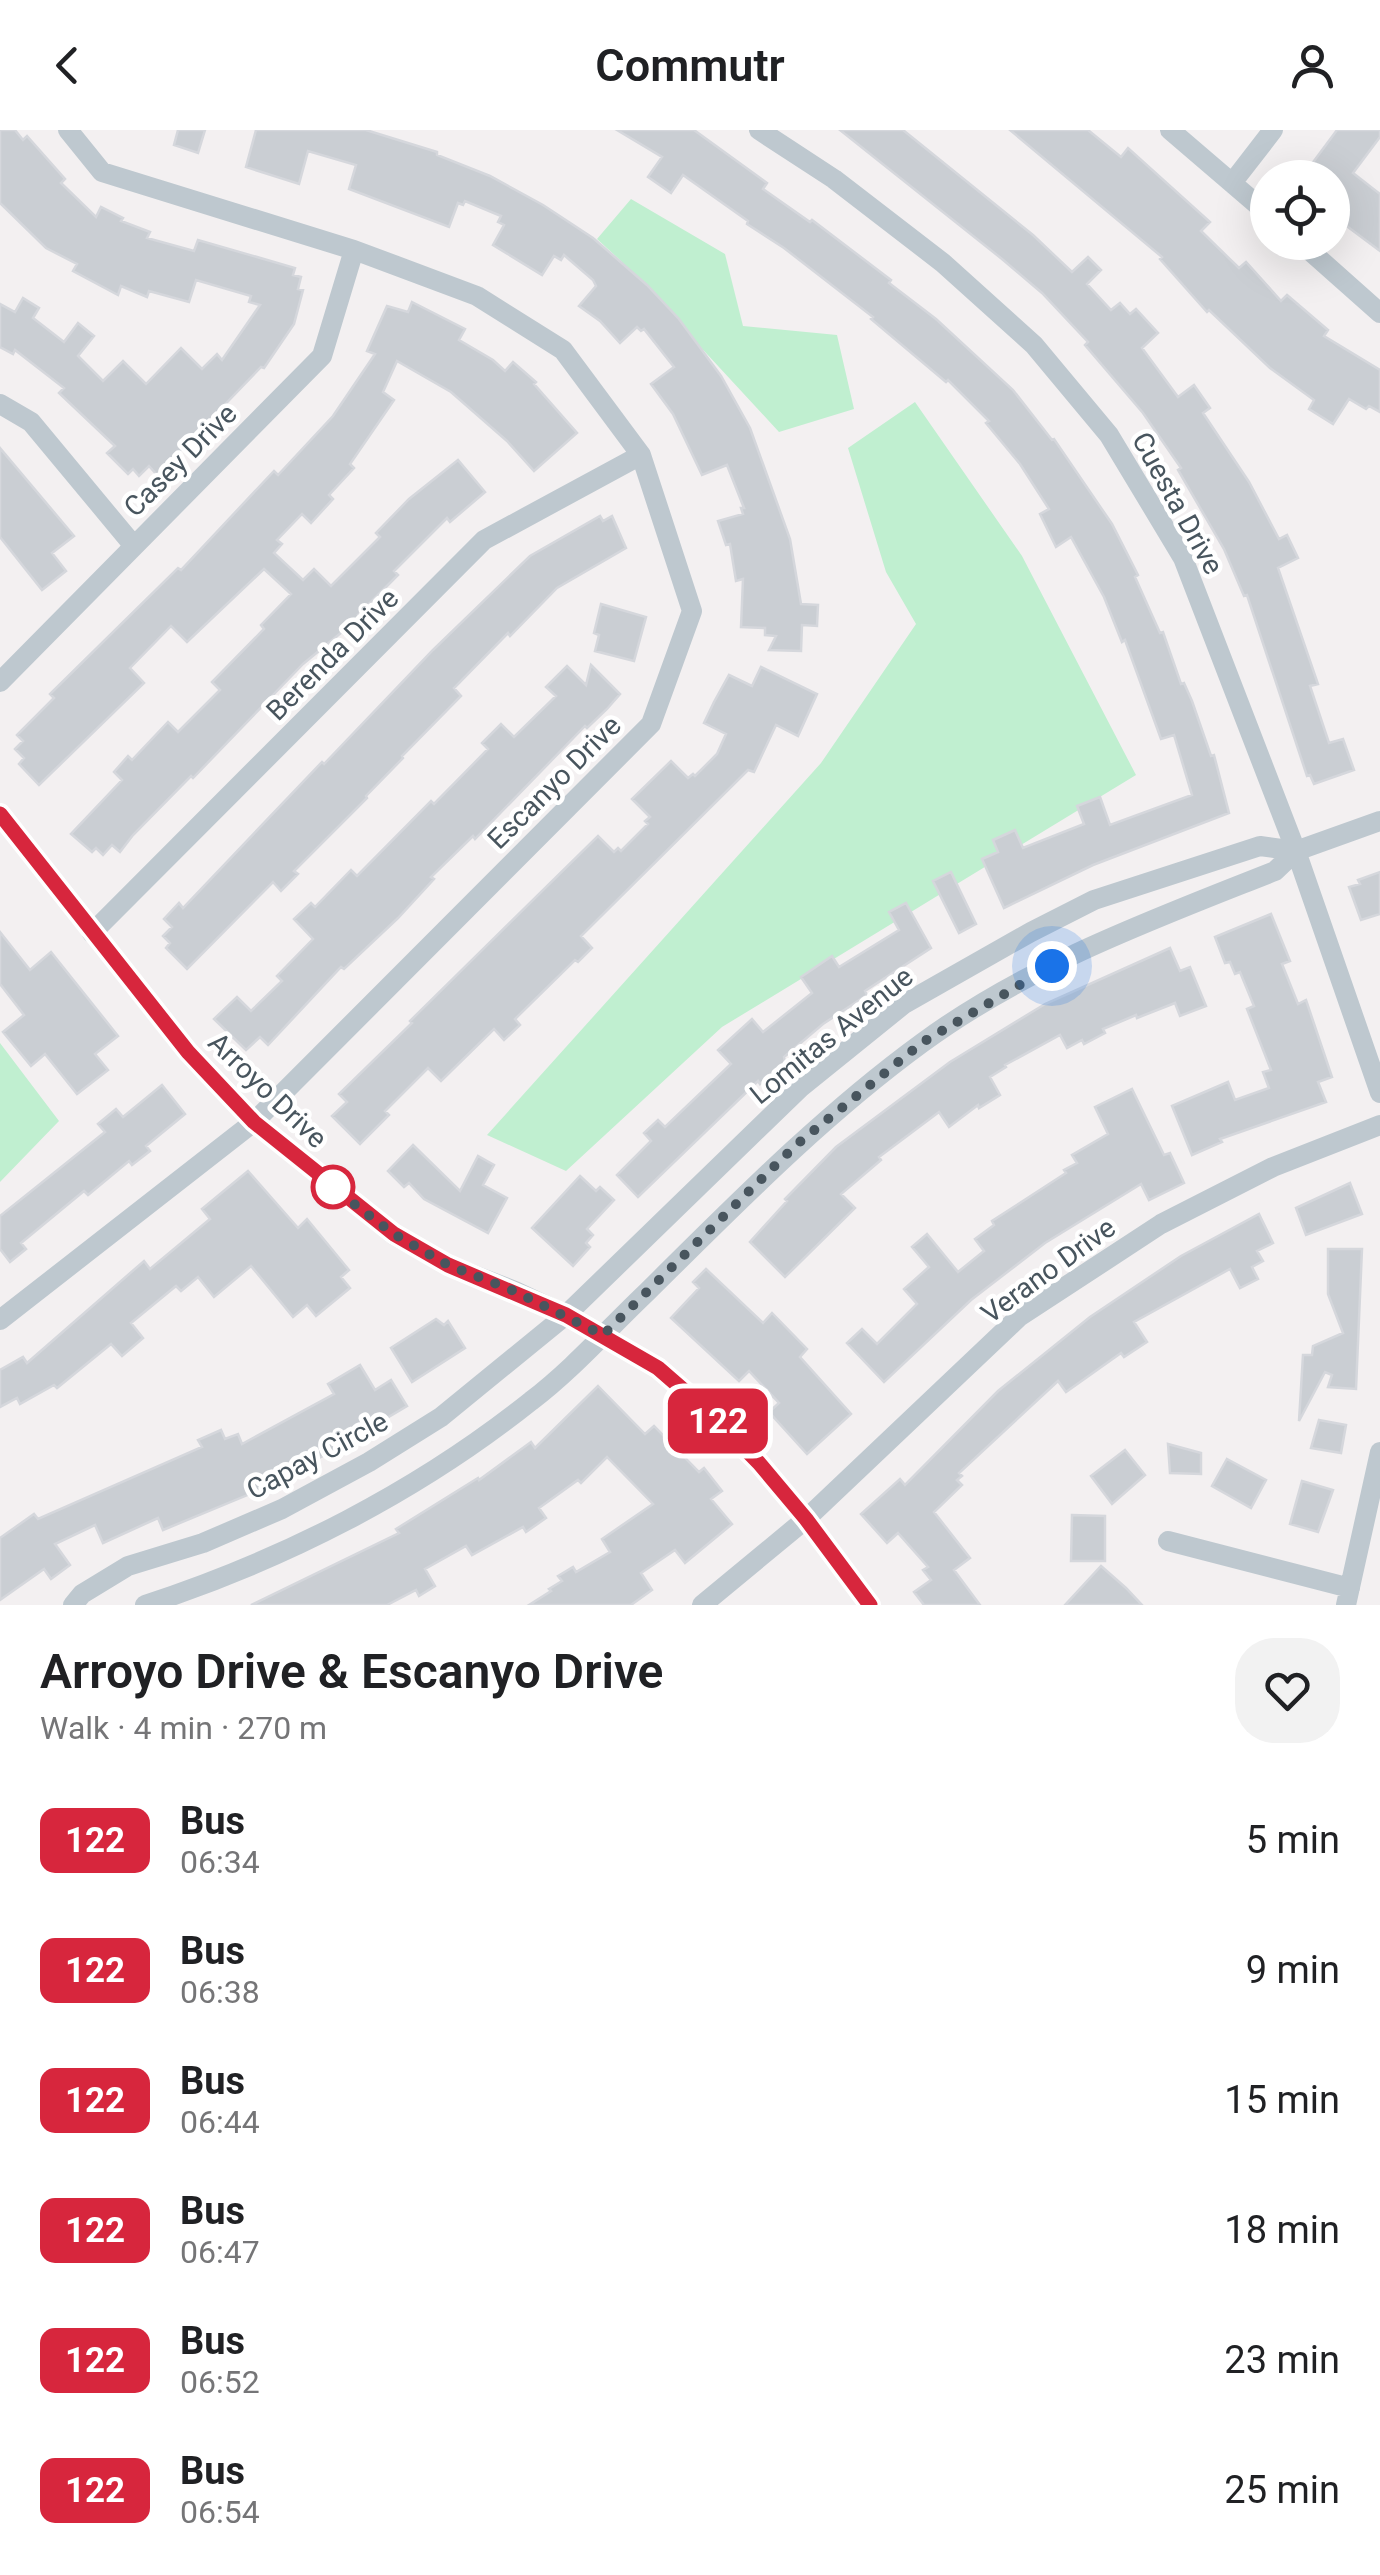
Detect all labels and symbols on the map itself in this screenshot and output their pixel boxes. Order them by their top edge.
street label: Casey Drive [117,397,244,524]
street label: Cuesta Drive [1125,426,1230,580]
street label: Berenda Drive [260,582,405,727]
street label: Escanyo Drive [481,709,628,856]
your location [1027,941,1077,991]
street label: Lomitas Avenue [743,960,919,1111]
street label: Arroyo Drive [202,1026,334,1155]
unlabelled marker [312,1166,354,1208]
street label: Verano Drive [975,1211,1122,1330]
line badge: 122 [660,1388,776,1454]
street label: Capay Circle [241,1404,393,1506]

